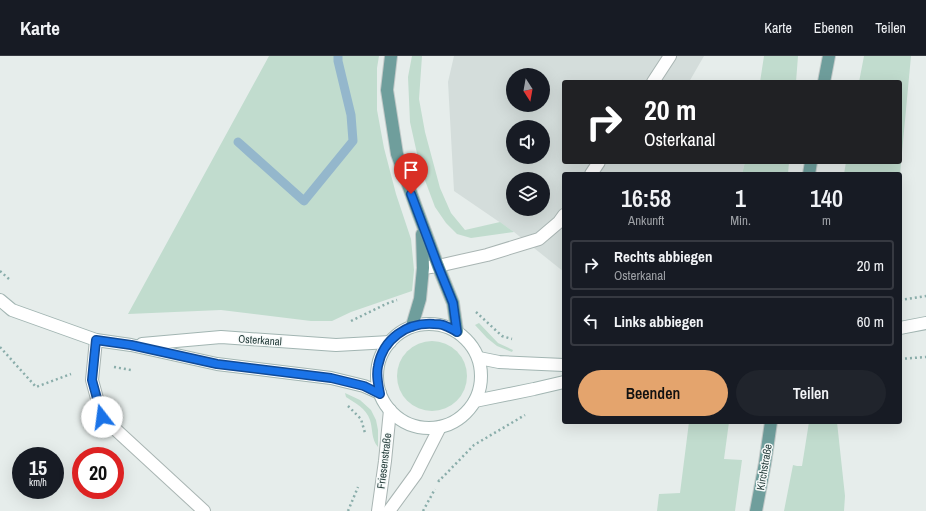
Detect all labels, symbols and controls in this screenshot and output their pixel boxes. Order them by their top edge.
text: Karte [20,15,60,41]
text: Karte [764,19,792,37]
text: Ebenen [814,19,853,37]
text: Teilen [875,19,906,37]
north arrow [506,68,550,112]
map controls [506,68,550,216]
text: 20 m [644,91,696,129]
icon: right [578,96,630,148]
button: sound [506,120,550,164]
text: Osterkanal [644,127,715,152]
pin [394,153,428,194]
icon: arrive [400,159,422,181]
button: layers [506,172,550,216]
text: 16:58 [621,182,671,214]
text: 1 [735,182,746,214]
text: 140 [810,182,843,214]
text: Ankunft [628,212,664,229]
text: Min. [730,212,751,229]
text: m [822,212,831,229]
text: Rechts abbiegen [614,246,712,267]
icon: right [580,254,602,276]
text: 20 m [857,255,884,276]
text: Osterkanal [614,267,666,284]
icon: left [580,310,602,332]
text: Links abbiegen [614,311,704,332]
text: 60 m [857,311,884,332]
street label: Osterkanal [238,331,282,349]
button: Beenden [578,370,728,416]
button: Teilen [736,370,886,416]
position arrow [81,396,123,438]
street label: Friesenstraße [374,432,394,490]
street label: Kirchstraße [753,443,775,491]
speed limit sign: 20 [72,447,124,499]
text: 15 [29,454,47,481]
text: km/h [29,476,47,489]

